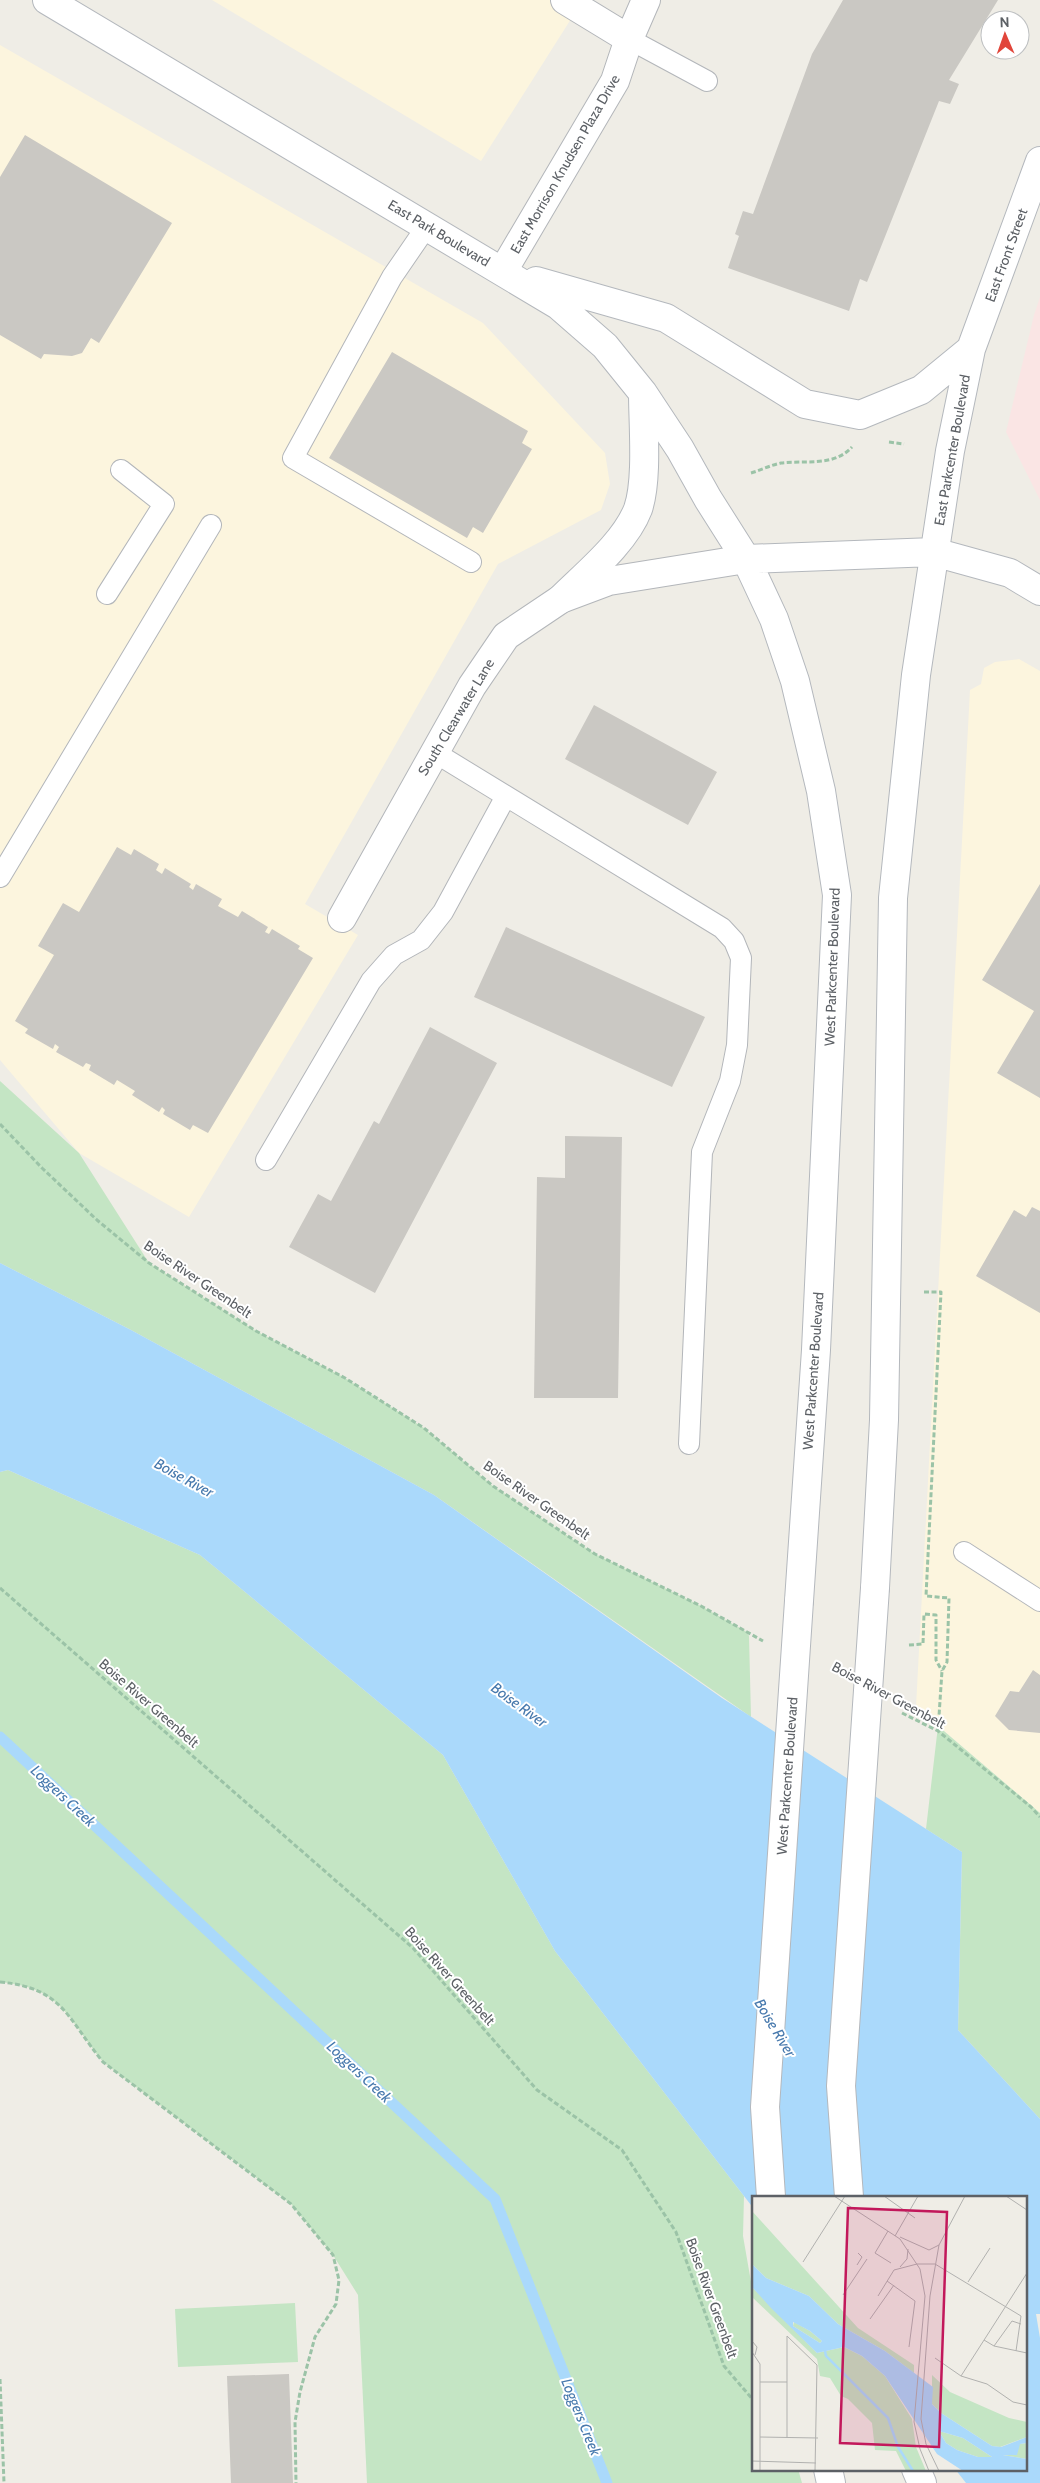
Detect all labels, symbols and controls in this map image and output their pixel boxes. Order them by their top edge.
north arrow [980,10,1030,60]
text: N [999,13,1010,31]
street label: East Morrison Knudsen Plaza Drive [506,71,624,257]
street label: East Park Boulevard [385,195,493,271]
street label: East Front Street [981,205,1031,304]
street label: East Parkcenter Boulevard [930,373,974,527]
street label: South Clearwater Lane [414,655,498,779]
street label: West Parkcenter Boulevard [820,888,844,1046]
street label: Boise River Greenbelt [140,1236,256,1322]
street label: West Parkcenter Boulevard [799,1291,827,1451]
water label: Boise River [151,1454,218,1502]
street label: Boise River Greenbelt [480,1456,594,1544]
street label: Boise River Greenbelt [95,1655,203,1751]
street label: Boise River Greenbelt [829,1657,949,1733]
water label: Boise River [488,1679,552,1732]
street label: West Parkcenter Boulevard [773,1696,801,1856]
water label: Loggers Creek [27,1762,99,1831]
street label: Boise River Greenbelt [401,1923,499,2029]
water label: Boise River [751,1996,800,2062]
water label: Loggers Creek [323,2038,395,2107]
inset map [752,2196,1028,2470]
street label: Boise River Greenbelt [682,2235,742,2361]
water label: Loggers Creek [557,2376,605,2459]

